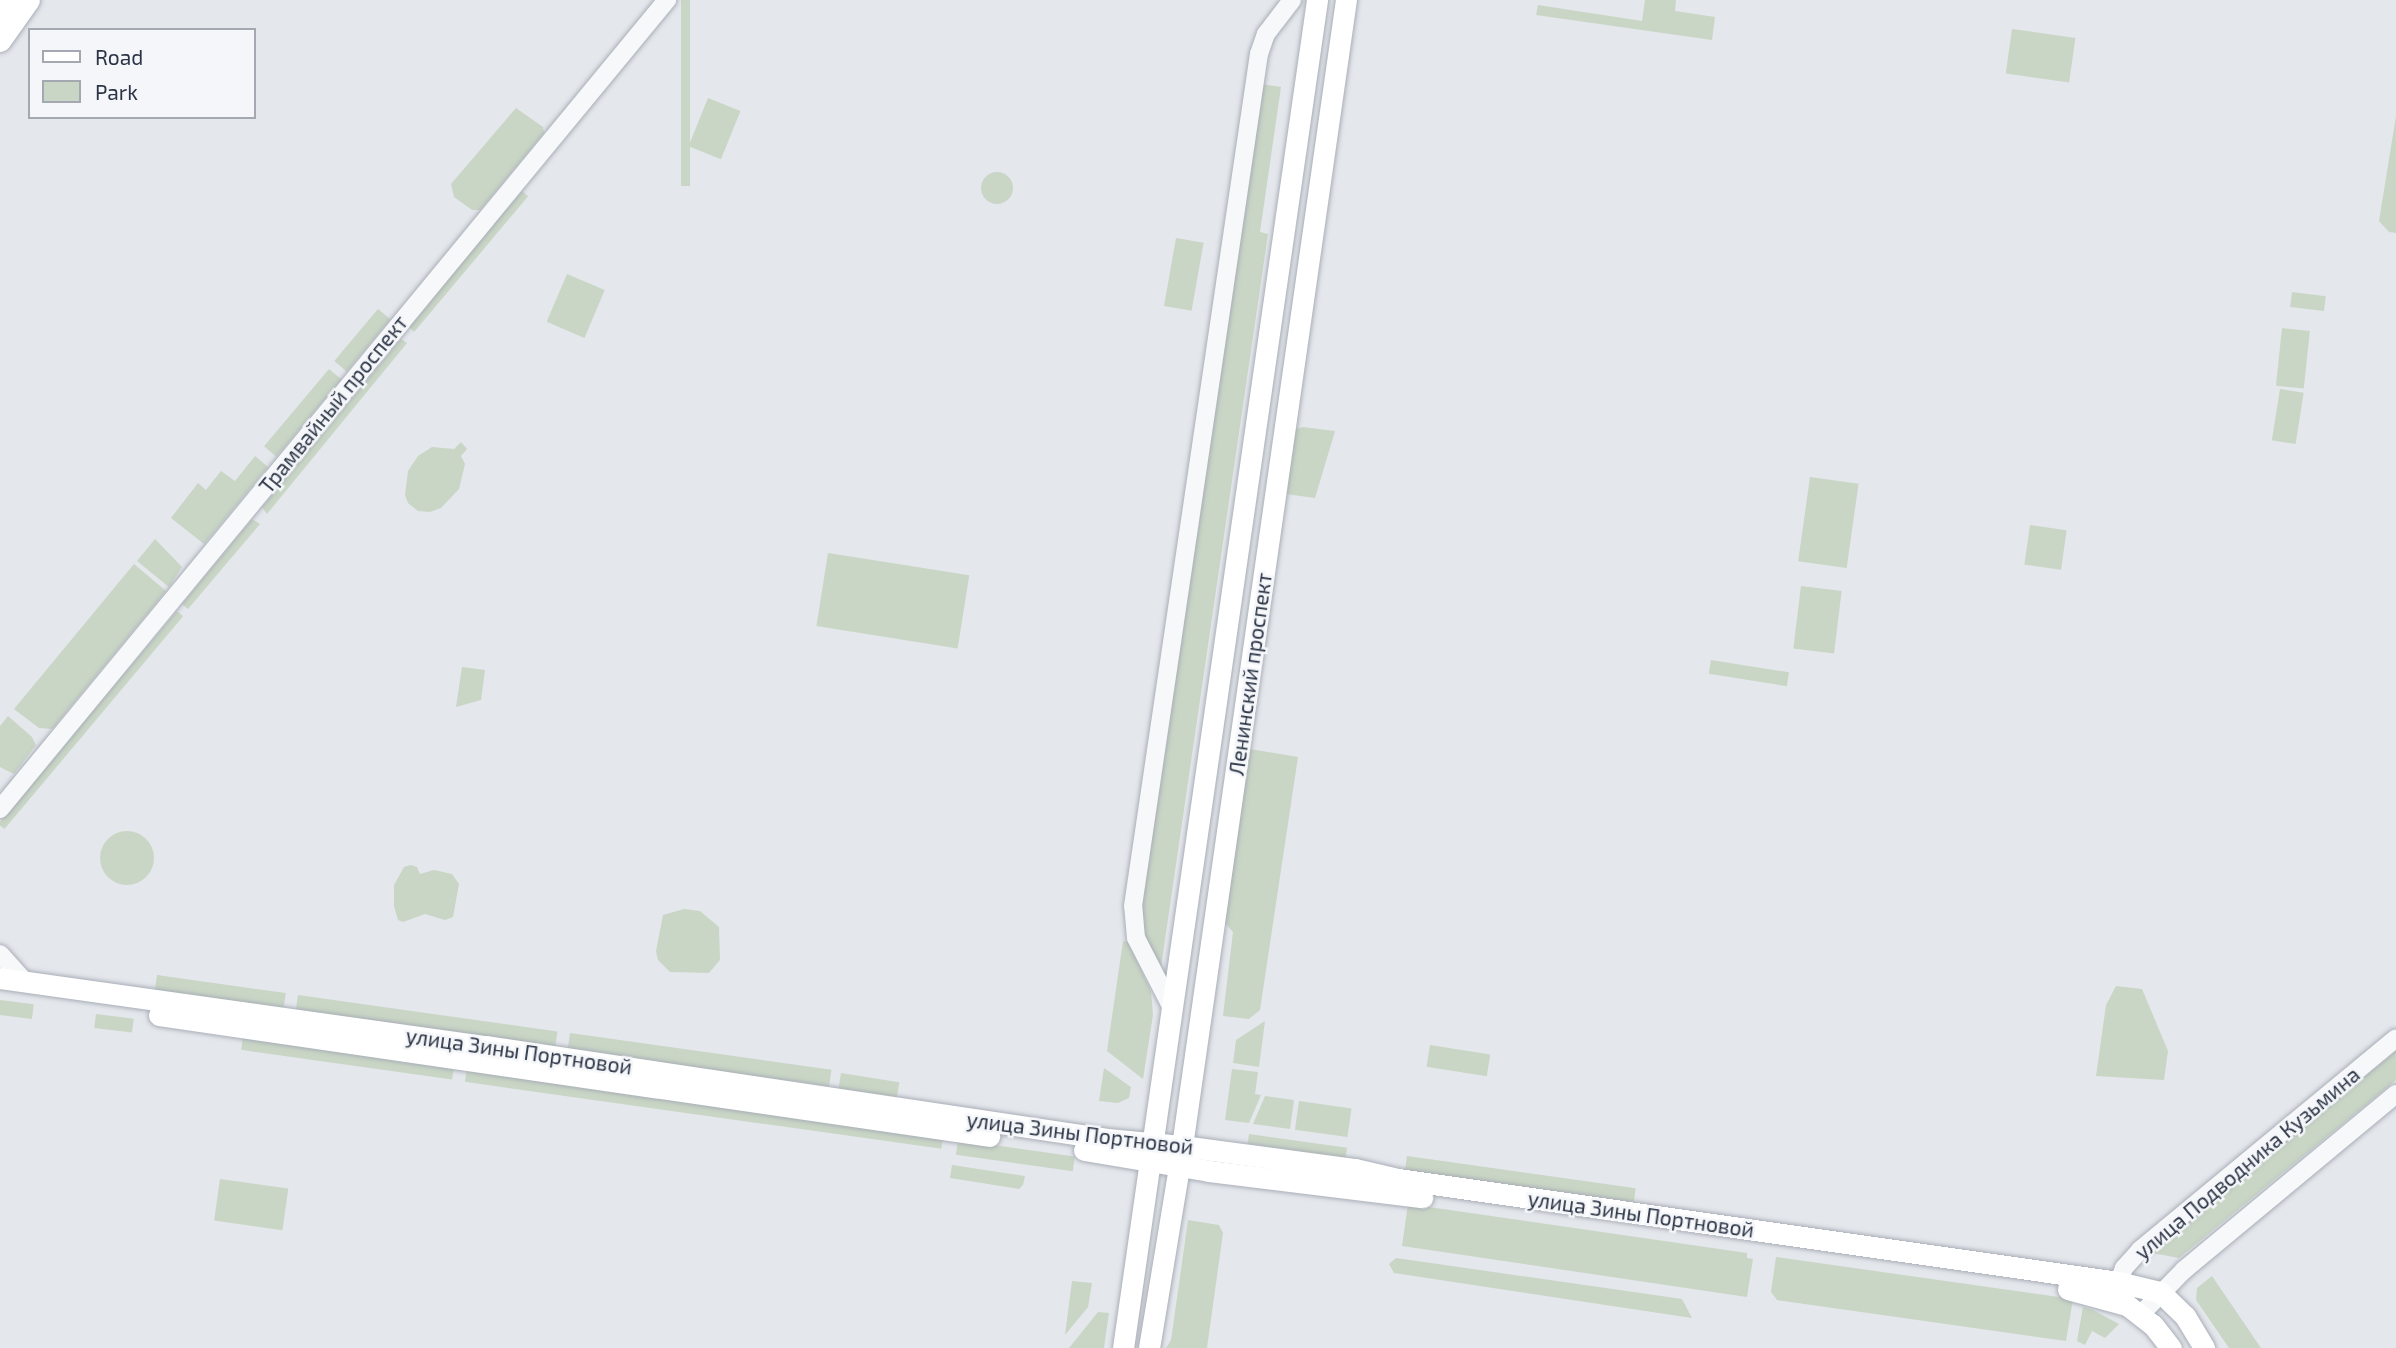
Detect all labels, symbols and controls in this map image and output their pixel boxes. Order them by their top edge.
legend [28,28,256,119]
text: Road [95,44,143,69]
text: Park [95,79,138,104]
street label: Трамвайный проспект [254,310,412,498]
street label: Ленинский проспект [1223,571,1277,777]
street label: улица Зины Портновой [404,1023,634,1079]
street label: улица Подводника Кузьмина [2129,1062,2365,1264]
street label: улица Зины Портновой [965,1107,1195,1159]
street label: улица Зины Портновой [1526,1186,1756,1242]

